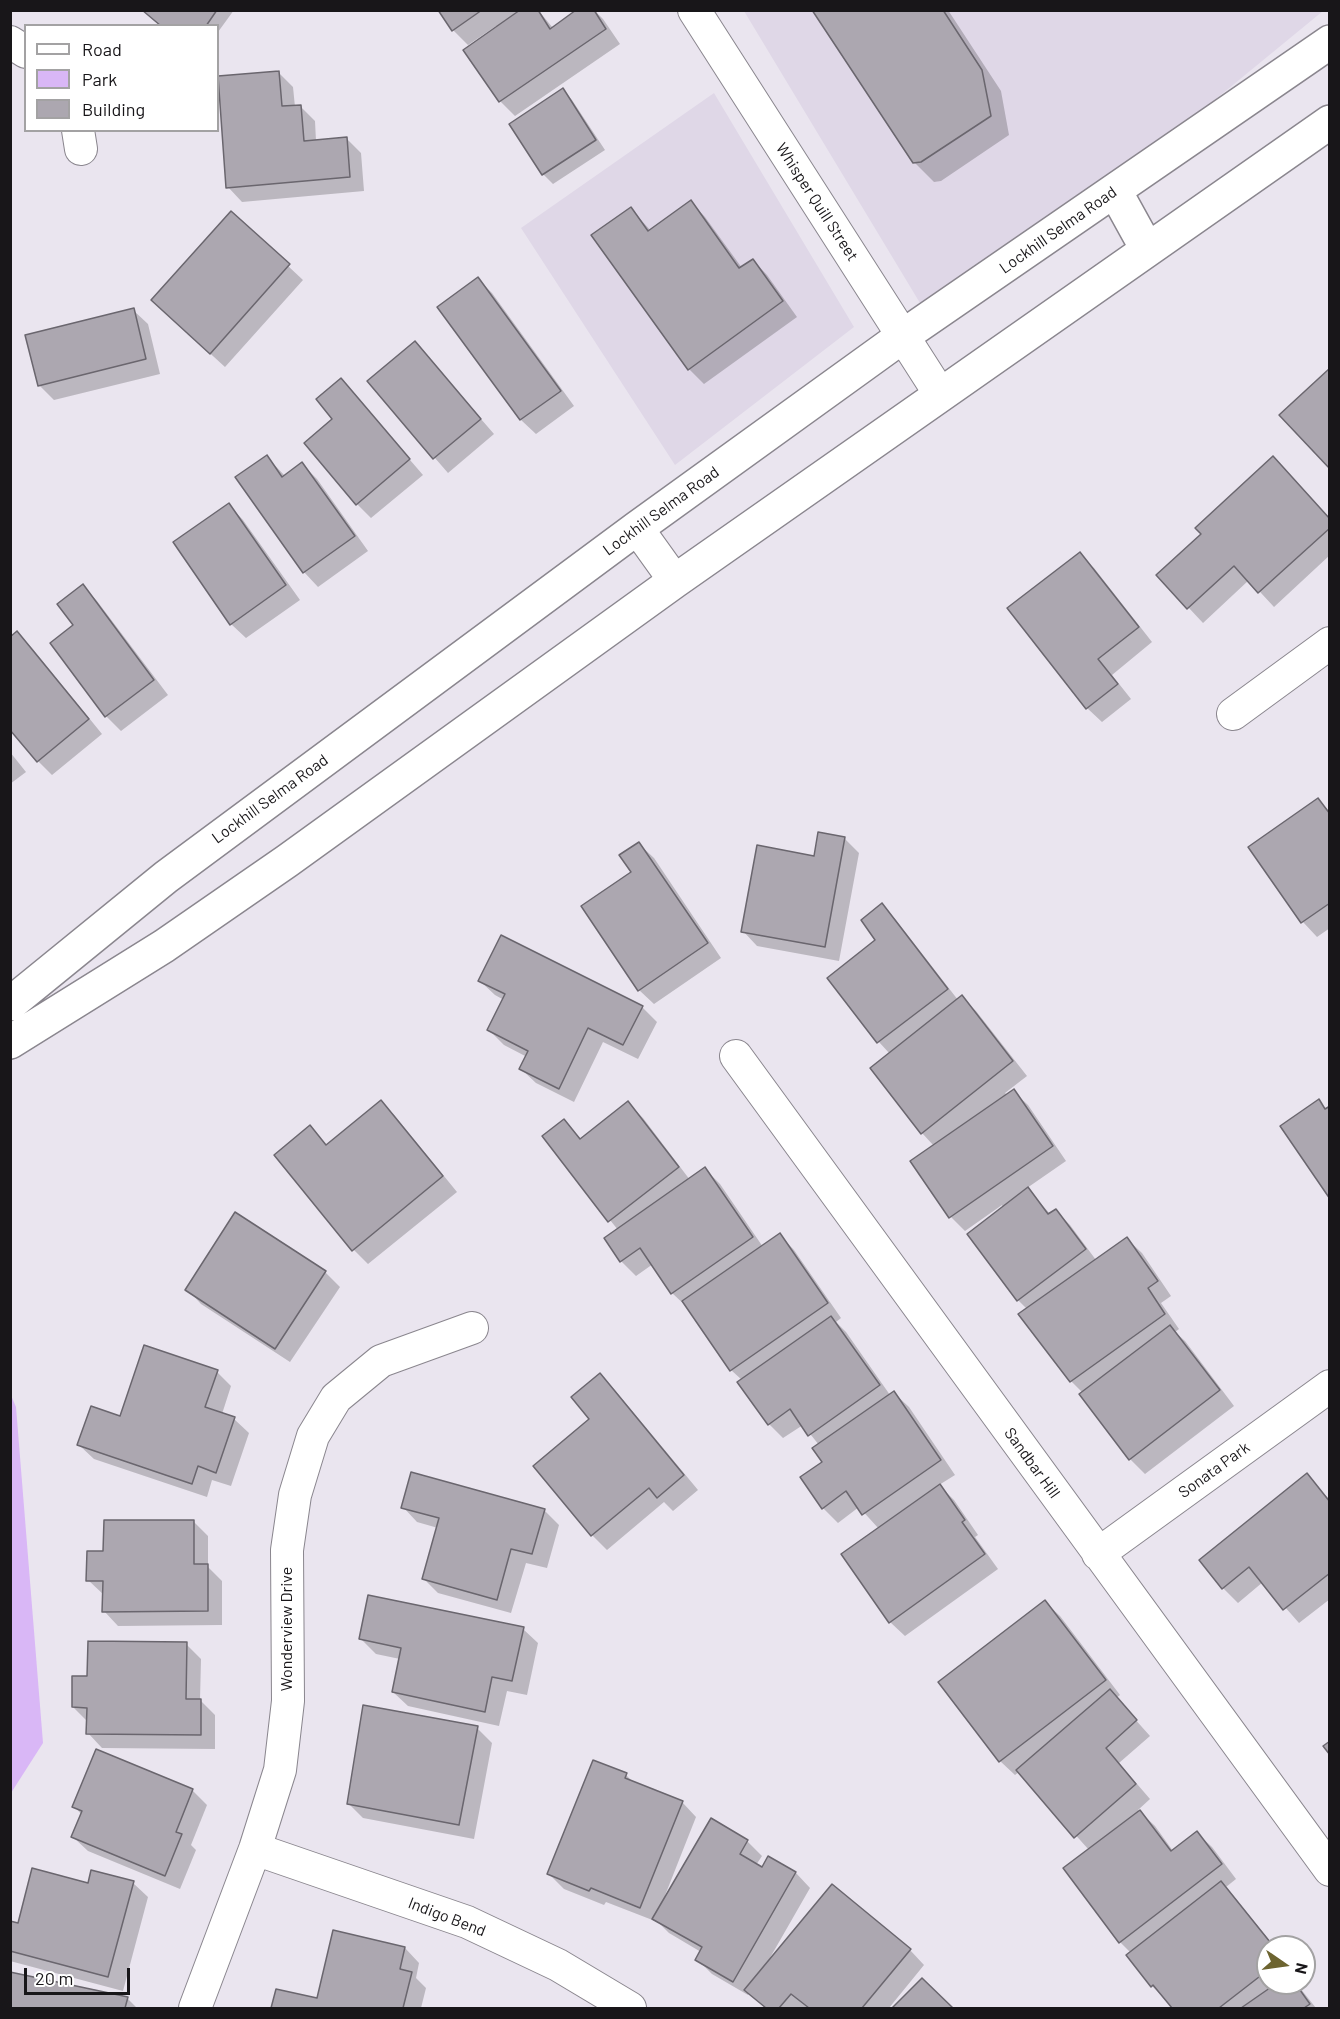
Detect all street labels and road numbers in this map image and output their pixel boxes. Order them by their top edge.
street label: Whisper Quill Street [772,139,862,265]
street label: Lockhill Selma Road [996,182,1120,278]
street label: Lockhill Selma Road [599,462,723,560]
street label: Lockhill Selma Road [208,750,332,848]
street label: Sandbar Hill [1000,1424,1064,1502]
street label: Sonata Park [1175,1438,1253,1502]
street label: Wonderview Drive [277,1567,297,1691]
street label: Indigo Bend [405,1893,489,1941]

